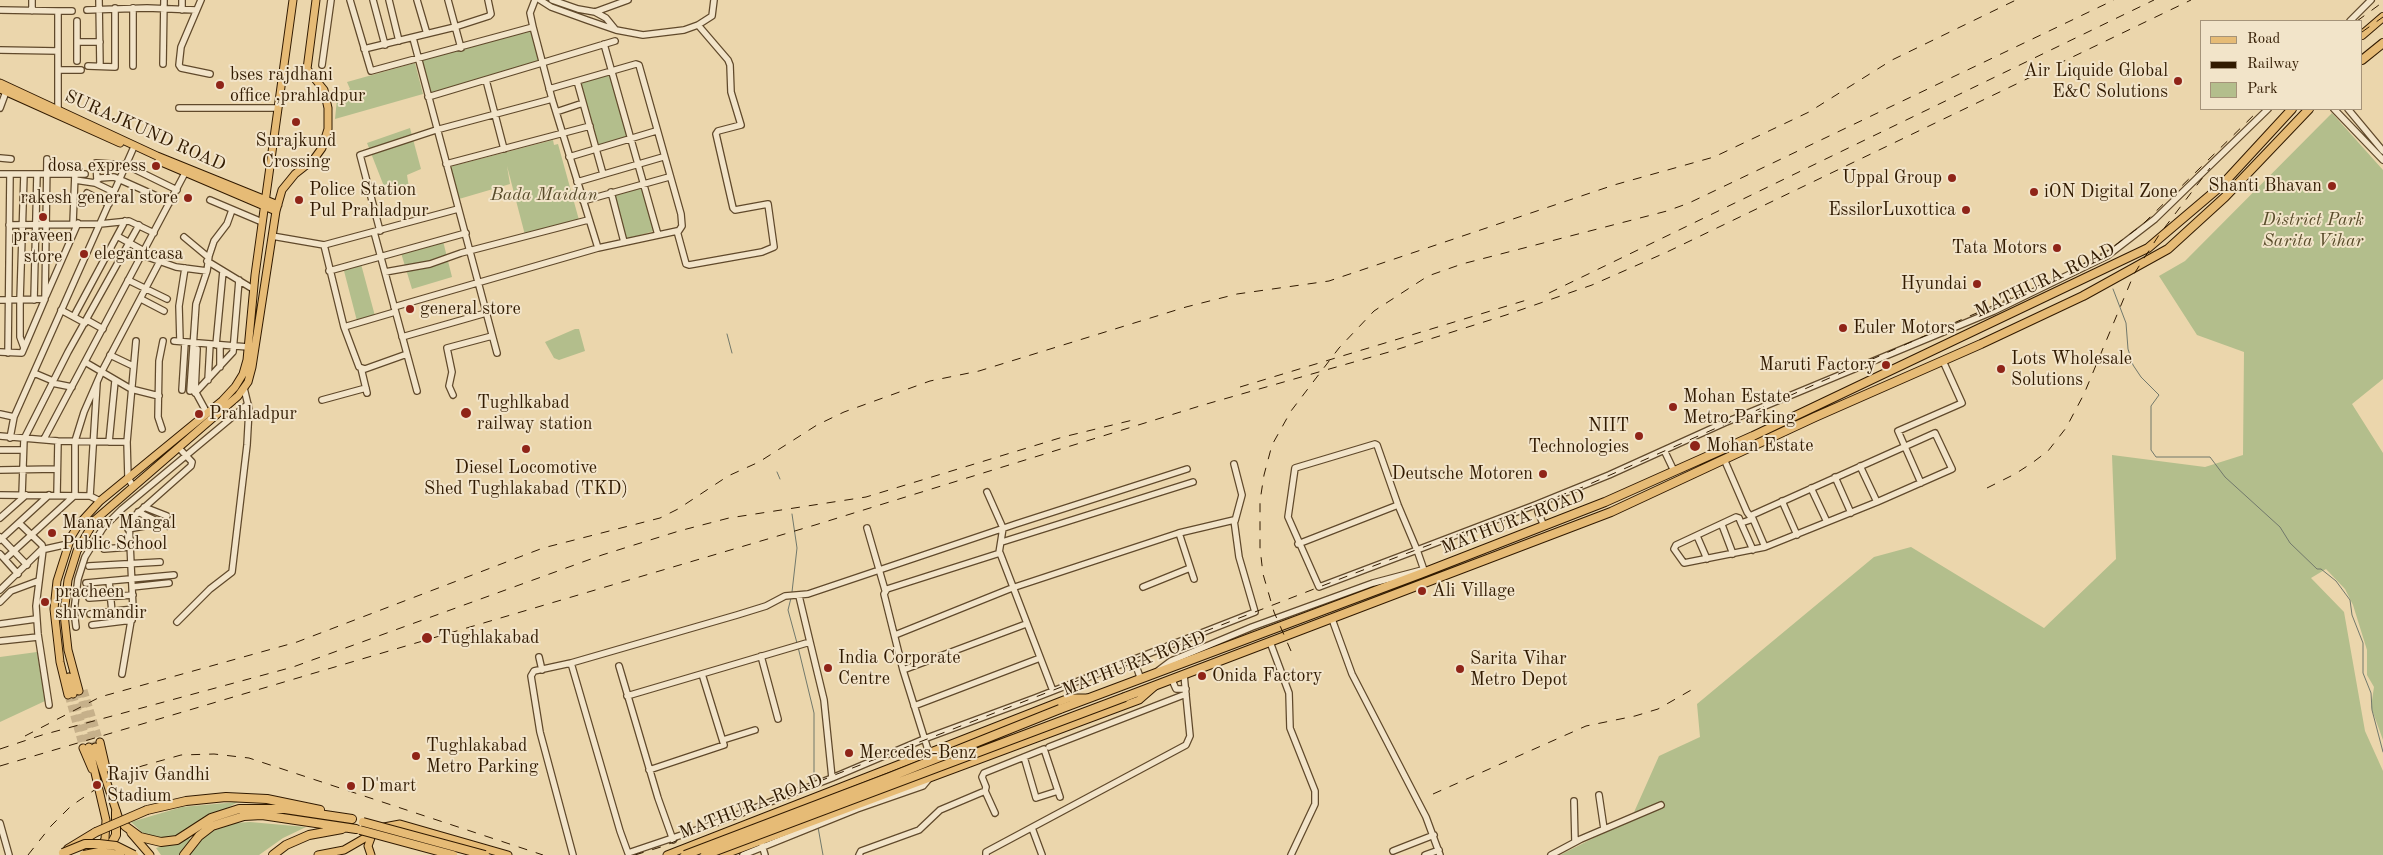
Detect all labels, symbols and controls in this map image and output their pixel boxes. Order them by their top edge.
legend [2200,20,2363,110]
text: Road [2247,32,2280,47]
text: Railway [2247,57,2300,72]
place label: Air Liquide Global E&C Solutions [2024,60,2168,102]
place label: bses rajdhani office ,prahladpur [230,64,365,106]
marker: Air Liquide Global E&C Solutions [2172,75,2184,87]
marker: bses rajdhani office ,prahladpur [214,79,226,91]
text: Park [2247,82,2278,97]
street label: SURAJKUND ROAD [61,86,229,176]
marker: Surajkund Crossing [290,116,302,128]
place label: Surajkund Crossing [256,130,336,172]
place label: dosa express [48,155,146,177]
marker: dosa express [150,160,162,172]
place label: Uppal Group [1842,167,1942,189]
marker: Uppal Group [1946,172,1958,184]
place label: Shanti Bhavan [2208,175,2322,197]
place label: Police Station Pul Prahladpur [309,179,429,222]
marker: Shanti Bhavan [2326,180,2338,192]
place label: iON Digital Zone [2044,181,2178,203]
park label: Bada Maidan [490,184,598,206]
marker: iON Digital Zone [2028,186,2040,198]
place label: rakesh general store [21,187,178,209]
marker: rakesh general store [182,192,194,204]
marker: Police Station Pul Prahladpur [293,194,305,206]
place label: EssilorLuxottica [1828,199,1956,221]
marker: EssilorLuxottica [1960,204,1972,216]
park label: District Park Sarita Vihar [2262,209,2364,252]
marker: praveen store [37,211,49,223]
place label: praveen store [13,225,73,268]
place label: Tata Motors [1952,237,2047,259]
street label: MATHURA ROAD [1971,239,2119,323]
marker: Tata Motors [2051,242,2063,254]
place label: elegantcasa [94,243,183,265]
marker: elegantcasa [78,248,90,260]
place label: Hyundai [1901,273,1967,295]
marker: Hyundai [1971,278,1983,290]
place label: general store [420,298,521,320]
marker: general store [404,303,416,315]
place label: Euler Motors [1853,317,1955,339]
marker: Euler Motors [1837,322,1849,334]
place label: Lots Wholesale Solutions [2011,348,2132,390]
place label: Maruti Factory [1759,354,1876,376]
marker: Maruti Factory [1880,359,1892,371]
marker: Lots Wholesale Solutions [1995,363,2007,375]
place label: Mohan Estate Metro Parking [1683,386,1795,428]
place label: Tughlkabad railway station [477,392,592,434]
marker: Mohan Estate Metro Parking [1667,401,1679,413]
place label: Prahladpur [209,403,297,425]
marker: Tughlkabad railway station [459,406,473,420]
marker: Prahladpur [193,408,205,420]
place label: NIIT Technologies [1528,415,1629,458]
marker: NIIT Technologies [1633,430,1645,442]
place label: Mohan Estate [1706,435,1813,457]
marker: Mohan Estate [1688,439,1702,453]
marker: Diesel Locomotive Shed Tughlakabad (TKD) [520,443,532,455]
place label: Diesel Locomotive Shed Tughlakabad (TKD) [424,457,628,499]
place label: Deutsche Motoren [1391,463,1533,485]
marker: Deutsche Motoren [1537,468,1549,480]
street label: MATHURA ROAD [1438,485,1588,559]
place label: Manav Mangal Public School [62,512,176,554]
marker: Manav Mangal Public School [46,527,58,539]
place label: Ali Village [1432,580,1515,602]
place label: pracheen shiv mandir [55,581,147,624]
marker: Ali Village [1416,585,1428,597]
marker: pracheen shiv mandir [39,596,51,608]
place label: Tughlakabad [438,627,539,649]
street label: MATHURA ROAD [1059,627,1209,701]
marker: Tughlakabad [420,631,434,645]
place label: India Corporate Centre [838,647,960,690]
place label: Sarita Vihar Metro Depot [1470,648,1568,691]
marker: India Corporate Centre [822,662,834,674]
marker: Sarita Vihar Metro Depot [1454,663,1466,675]
place label: Onida Factory [1212,665,1322,687]
marker: Onida Factory [1196,670,1208,682]
place label: Tughlakabad Metro Parking [426,735,538,778]
place label: Mercedes-Benz [859,742,976,764]
marker: Mercedes-Benz [843,747,855,759]
marker: Tughlakabad Metro Parking [410,750,422,762]
place label: Rajiv Gandhi Stadium [107,764,210,806]
street label: MATHURA ROAD [676,770,826,844]
place label: D'mart [361,775,416,797]
marker: Rajiv Gandhi Stadium [91,779,103,791]
marker: D'mart [345,780,357,792]

